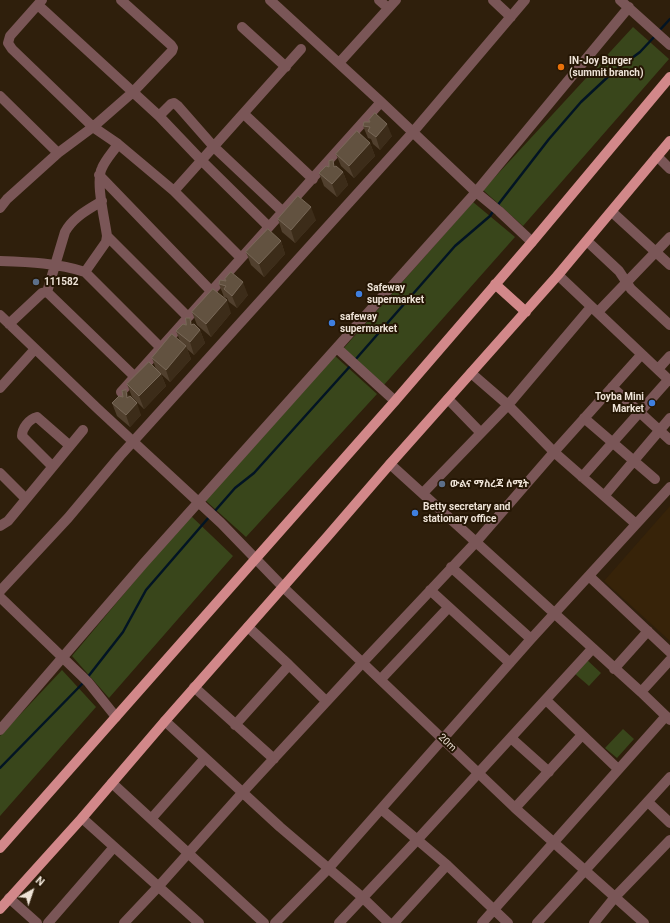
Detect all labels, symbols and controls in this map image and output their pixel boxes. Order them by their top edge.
place label: IN-Joy Burger (summit branch) [569,55,643,78]
marker: IN-Joy Burger (summit branch) [556,62,566,72]
place label: 111582 [44,276,78,288]
marker: 111582 [31,277,41,287]
place label: Safeway supermarket [367,282,424,306]
marker: Safeway supermarket [354,289,364,299]
place label: safeway supermarket [340,311,397,334]
marker: safeway supermarket [327,318,337,328]
place label: Toyba Mini Market [595,391,644,414]
marker: Toyba Mini Market [647,398,657,408]
place label: ውልና ማስረጃ ሰሚት [450,478,529,490]
marker: ውልና ማስረጃ ሰሚት [437,479,447,489]
place label: Betty secretary and stationary office [423,501,510,524]
marker: Betty secretary and stationary office [410,508,420,518]
street label: 20m [436,732,458,754]
north arrow [12,871,52,911]
text: N [33,874,47,889]

